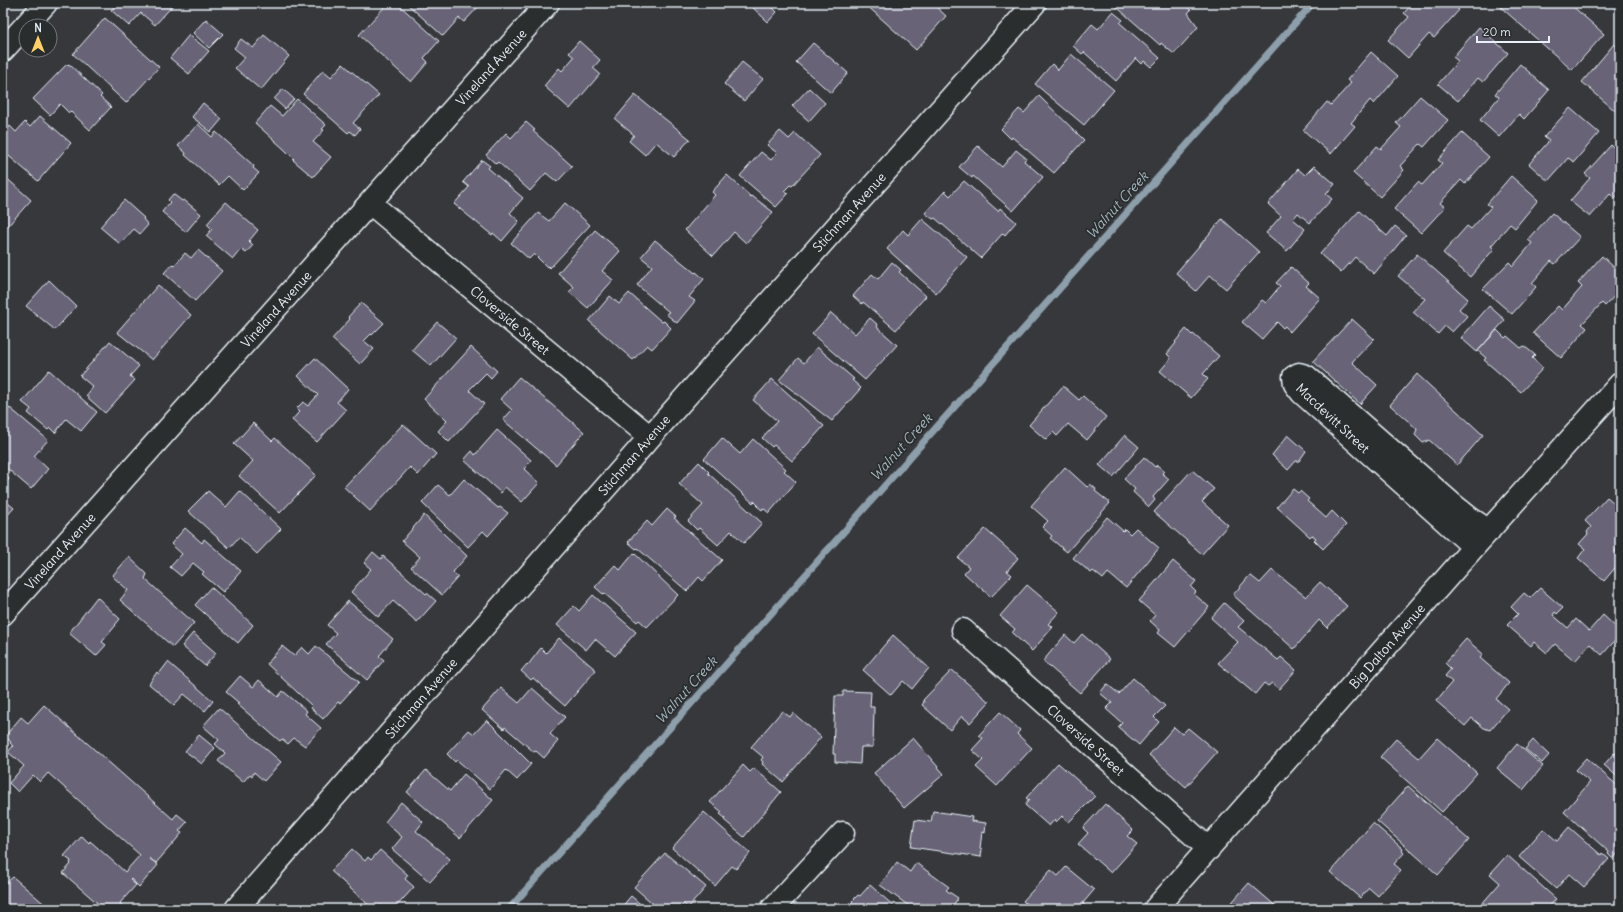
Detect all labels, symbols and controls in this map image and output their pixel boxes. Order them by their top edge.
north arrow [18,18,58,58]
scale bar [1477,18,1549,44]
text: N [34,21,42,35]
text: 20 m [1483,24,1511,39]
street label: Vineland Avenue [452,25,530,109]
water label: Walnut Creek [1082,167,1152,242]
street label: Stichman Avenue [809,169,890,256]
street label: Vineland Avenue [237,267,315,351]
street label: Cloverside Street [466,282,553,359]
street label: Macdevitt Street [1292,380,1374,457]
water label: Walnut Creek [866,409,936,484]
street label: Stichman Avenue [595,411,674,499]
street label: Vineland Avenue [21,509,99,593]
street label: Big Dalton Avenue [1346,600,1429,692]
water label: Walnut Creek [651,652,721,727]
street label: Stichman Avenue [382,654,461,742]
street label: Cloverside Street [1043,701,1128,780]

